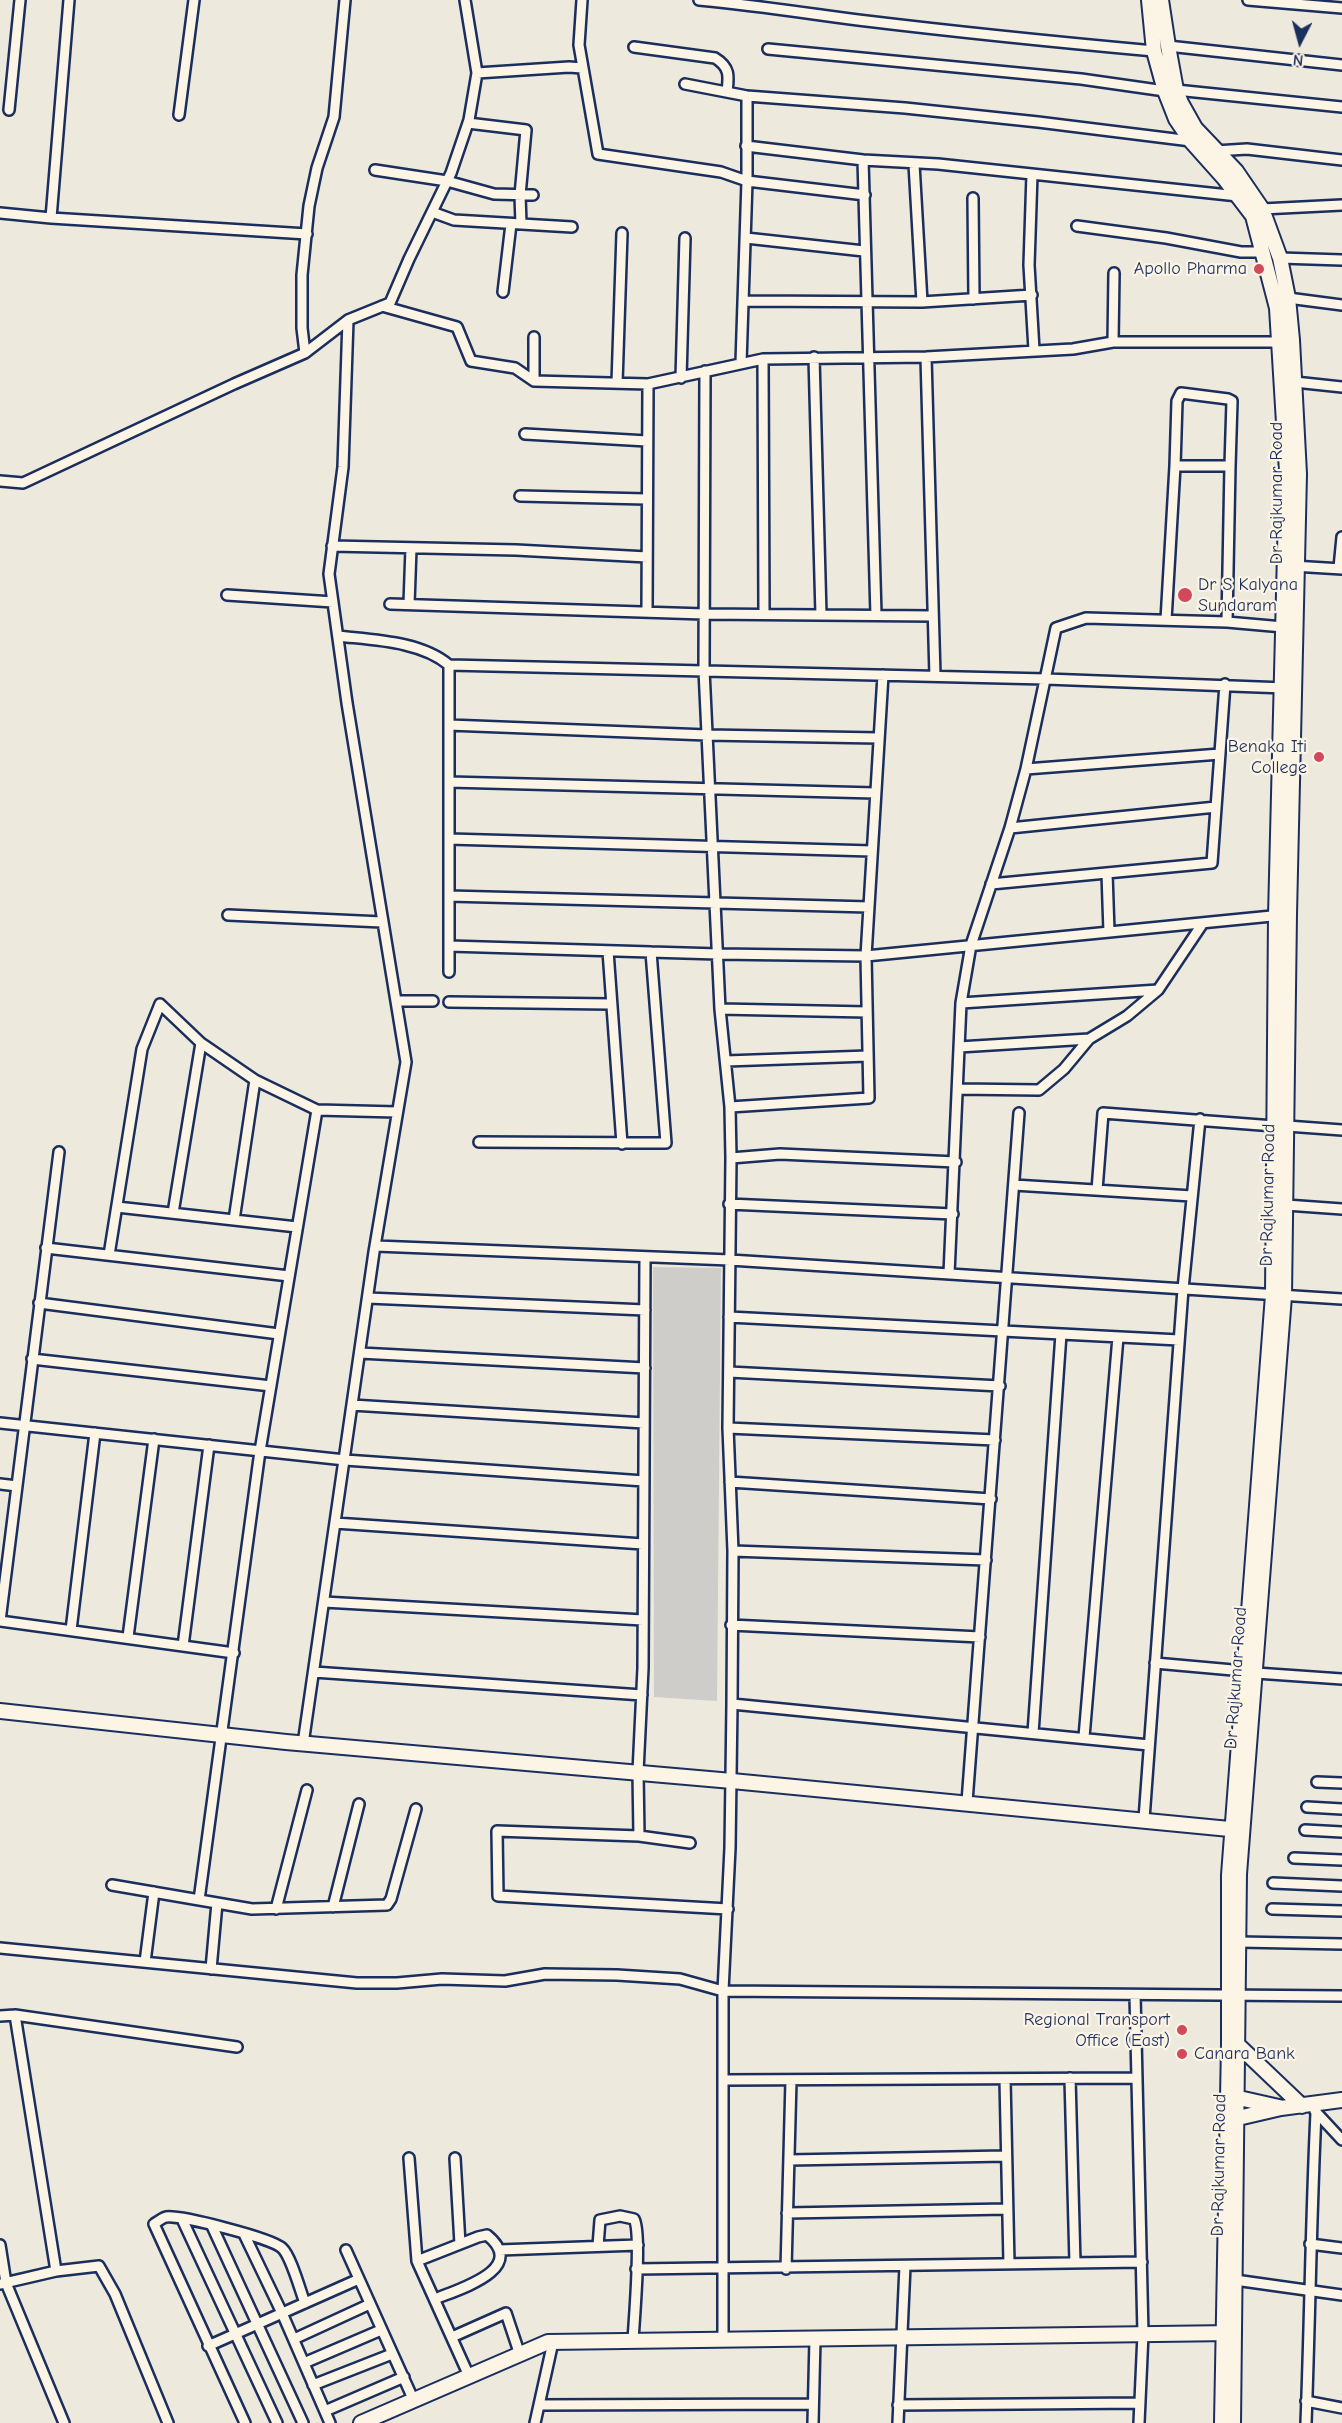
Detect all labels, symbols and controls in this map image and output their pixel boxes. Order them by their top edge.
north arrow [1270,12,1330,72]
text: N [1292,50,1304,69]
place label: Apollo Pharma [1134,258,1247,280]
marker: Apollo Pharma [1252,262,1266,276]
street label: Dr Rajkumar Road [1266,422,1288,564]
place label: Dr S Kalyana Sundaram [1198,574,1298,616]
marker: Dr S Kalyana Sundaram [1176,586,1194,604]
place label: Benaka Iti College [1228,736,1307,778]
marker: Benaka Iti College [1312,750,1326,764]
street label: Dr Rajkumar Road [1256,1124,1280,1266]
street label: Dr Rajkumar Road [1220,1606,1252,1750]
place label: Regional Transport Office (East) [1024,2009,1170,2052]
marker: Regional Transport Office (East) [1175,2023,1189,2037]
place label: Canara Bank [1194,2043,1295,2065]
marker: Canara Bank [1175,2047,1189,2061]
street label: Dr Rajkumar Road [1207,2094,1231,2236]

